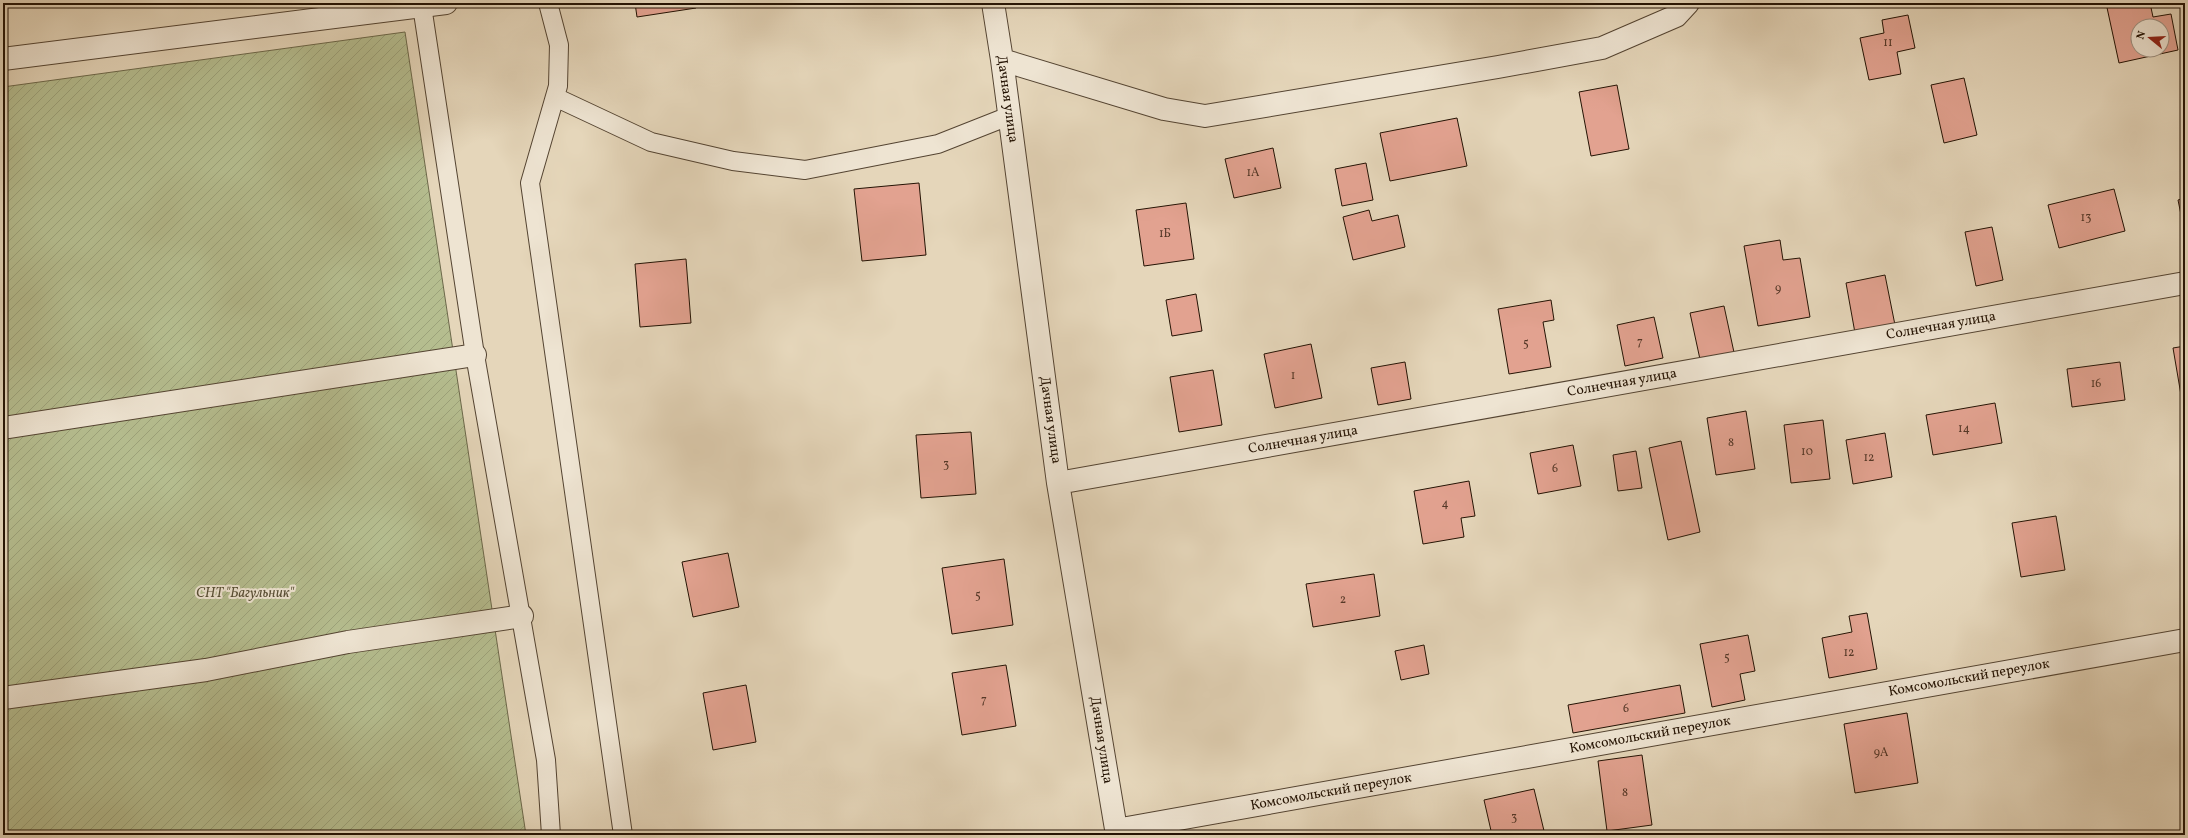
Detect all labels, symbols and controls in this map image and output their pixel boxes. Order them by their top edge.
north arrow [2130,18,2170,58]
text: N [2134,29,2150,41]
house number: 11 [1883,35,1893,51]
street label: Дачная улица [991,54,1023,144]
house number: 1А [1246,165,1260,181]
house number: 13 [2081,210,2091,226]
house number: 1Б [1159,226,1171,242]
house number: 9 [1775,281,1781,297]
street label: Солнечная улица [1885,307,1997,345]
house number: 7 [1637,334,1643,350]
house number: 5 [1523,336,1529,352]
street label: Солнечная улица [1566,364,1678,402]
house number: 1 [1291,368,1295,384]
street label: Дачная улица [1034,375,1066,465]
house number: 16 [2091,376,2101,392]
street label: Солнечная улица [1247,421,1359,459]
house number: 14 [1958,421,1970,437]
house number: 8 [1728,435,1734,451]
house number: 10 [1801,444,1813,460]
house number: 12 [1863,450,1875,466]
house number: 3 [943,457,949,473]
house number: 6 [1552,461,1558,477]
house number: 4 [1441,496,1449,512]
park label: СНТ "Багульник" [196,584,295,603]
house number: 5 [975,588,981,604]
house number: 2 [1340,592,1346,608]
house number: 12 [1843,645,1855,661]
house number: 5 [1724,650,1730,666]
street label: Комсомольский переулок [1887,654,2052,702]
house number: 7 [981,692,987,708]
street label: Дачная улица [1085,695,1117,785]
house number: 6 [1623,701,1629,717]
street label: Комсомольский переулок [1568,711,1733,759]
house number: 9А [1874,745,1889,761]
street label: Комсомольский переулок [1249,768,1414,816]
house number: 8 [1622,785,1628,801]
house number: 3 [1511,810,1517,826]

